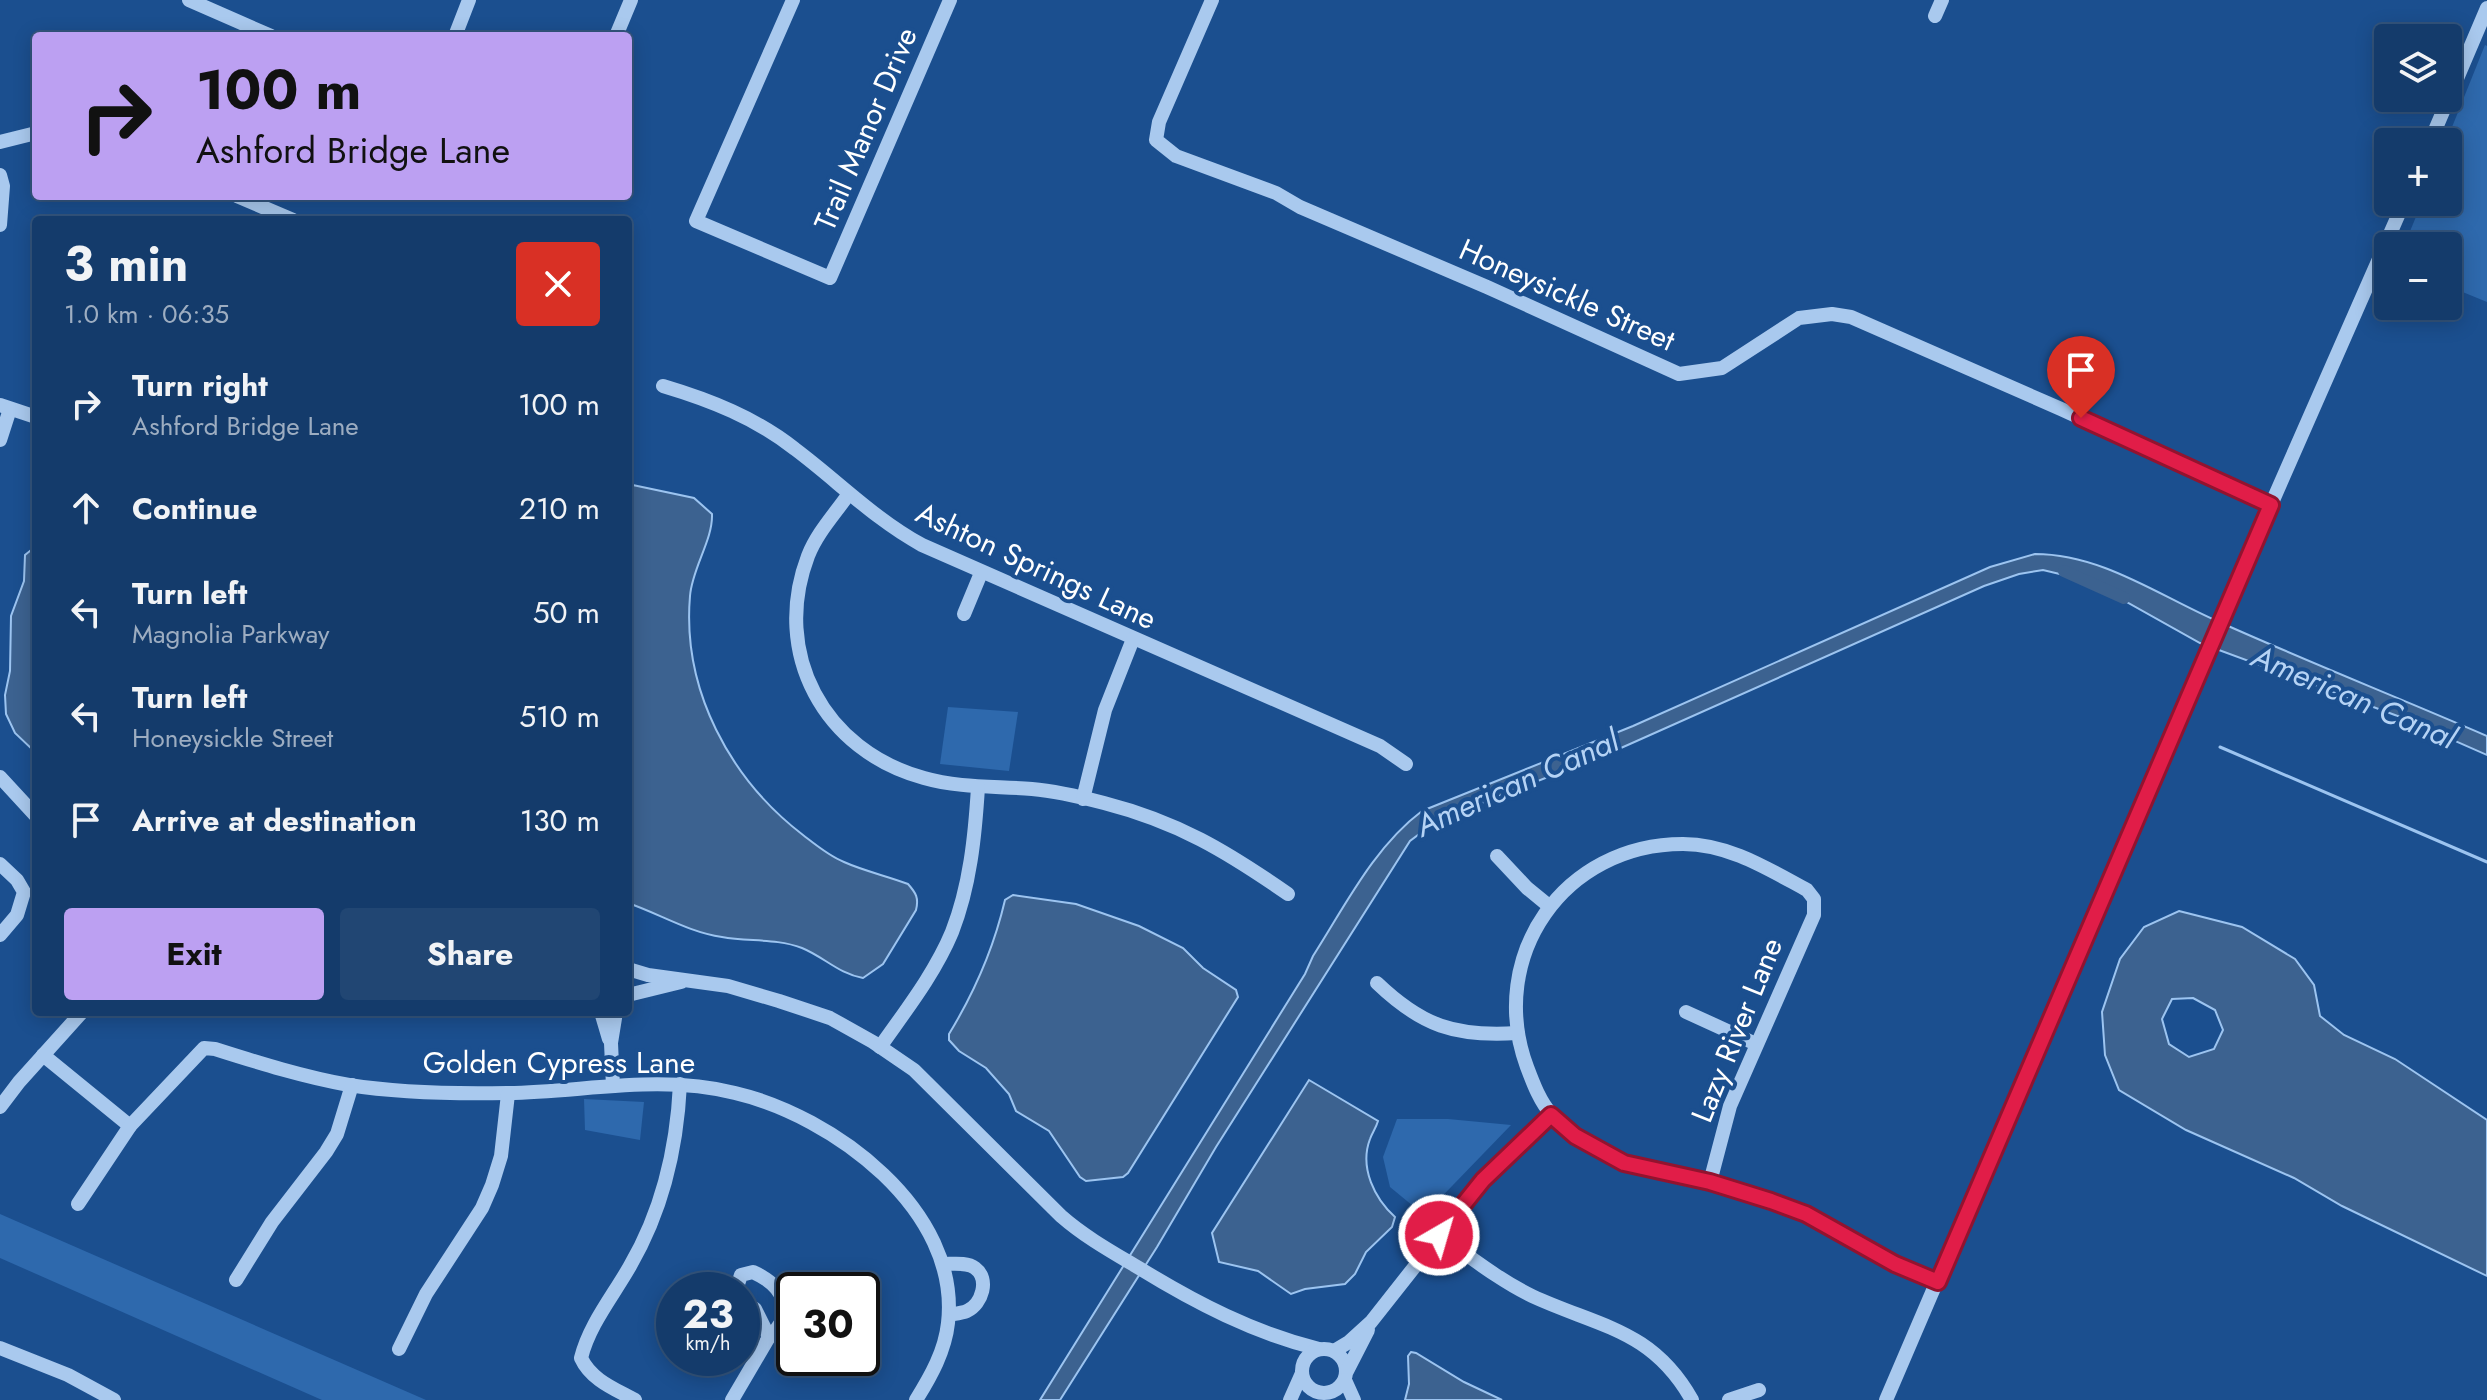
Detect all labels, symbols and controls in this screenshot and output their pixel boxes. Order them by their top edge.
street label: Trail Manor Drive [803,21,928,237]
map controls [2374,24,2462,320]
button: layers [2374,24,2462,112]
text: 100 m [196,49,361,130]
icon: right [64,64,168,168]
text: Ashford Bridge Lane [196,124,510,176]
button: + [2374,128,2462,216]
street label: Honeysickle Street [1452,228,1683,362]
text: 3 min [64,230,188,299]
button: − [2374,232,2462,320]
button: close [516,242,600,326]
text: 1.0 km · 06:35 [64,295,229,333]
pin [2047,336,2115,418]
icon: arrive [2059,348,2103,392]
text: Turn right [132,364,268,407]
icon: right [64,382,108,426]
text: 100 m [518,383,600,426]
text: Ashford Bridge Lane [132,407,359,445]
icon: ahead [64,486,108,530]
text: Continue [132,487,258,530]
text: 210 m [519,487,600,530]
street label: Ashton Springs Lane [909,491,1163,640]
text: Turn left [132,572,247,615]
icon: left [64,590,108,634]
text: 50 m [533,591,600,634]
text: Magnolia Parkway [132,615,330,653]
water label: American Canal [2244,633,2465,761]
text: Turn left [132,676,247,719]
icon: left [64,694,108,738]
text: 510 m [519,695,600,738]
water label: American Canal [1407,717,1628,849]
text: Honeysickle Street [132,719,333,757]
icon: arrive [64,798,108,842]
text: Arrive at destination [132,799,417,842]
text: 130 m [520,799,600,842]
button: Exit [64,908,324,1000]
button: Share [340,908,600,1000]
street label: Lazy River Lane [1680,931,1793,1129]
street label: Golden Cypress Lane [423,1041,695,1084]
position arrow [1397,1193,1481,1277]
speed limit sign: 30 [776,1272,880,1376]
text: 23 [682,1285,734,1343]
text: km/h [685,1329,731,1358]

